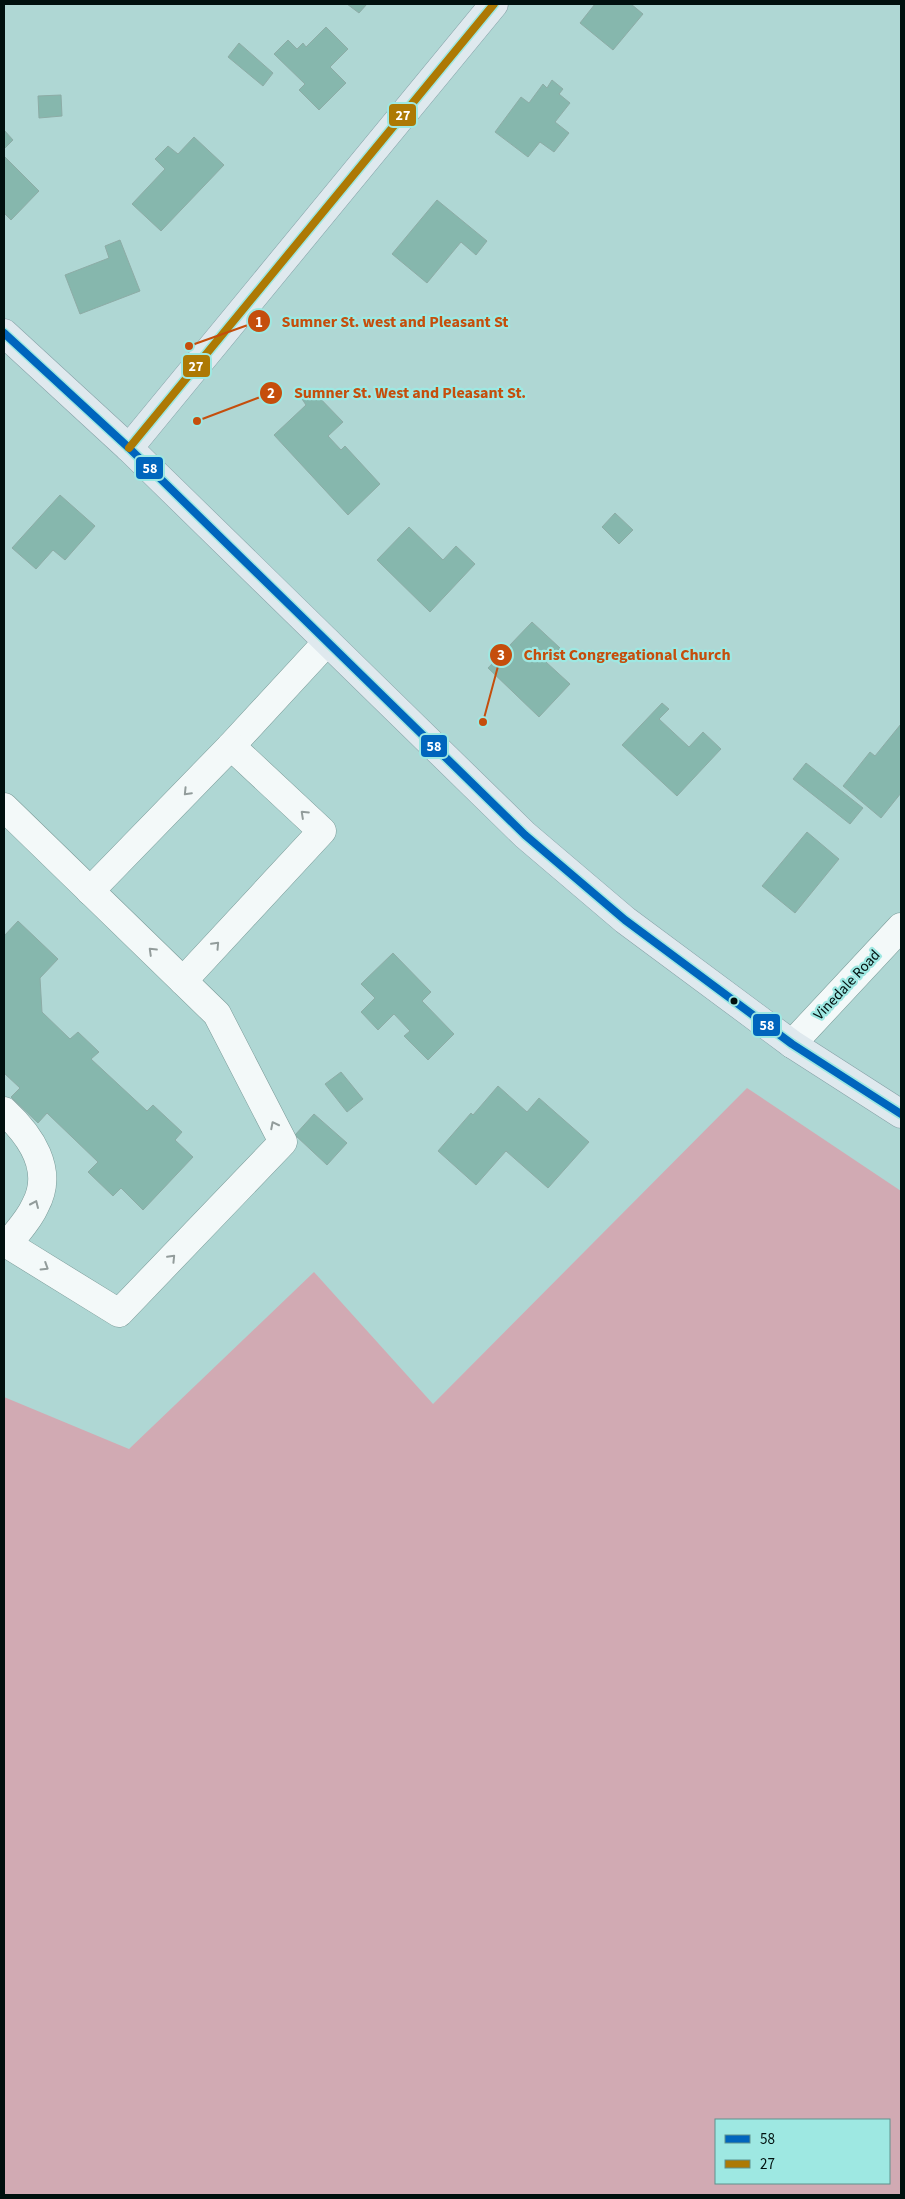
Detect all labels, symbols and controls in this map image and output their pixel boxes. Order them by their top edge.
line badge: 27 [388,103,417,127]
text: 27 [396,106,410,126]
callout: Sumner St. west and Pleasant St [246,306,518,337]
text: Sumner St. west and Pleasant St [282,311,508,333]
text: 1 [255,312,263,333]
line badge: 27 [182,354,211,378]
text: 27 [189,357,203,377]
callout: Sumner St. West and Pleasant St. [259,377,536,408]
text: Sumner St. West and Pleasant St. [294,382,526,404]
text: 2 [267,383,275,404]
line badge: 58 [135,456,164,480]
text: 58 [143,459,157,479]
callout: Christ Congregational Church [489,639,741,670]
text: Christ Congregational Church [523,644,731,666]
text: 3 [497,645,505,666]
line badge: 58 [420,734,448,758]
text: 58 [427,737,441,757]
one-way arrow [184,786,193,795]
one-way arrow [300,811,309,820]
one-way arrow [210,942,219,951]
street label: Vinedale Road [809,945,885,1025]
one-way arrow [149,948,158,957]
unlabelled marker [729,996,739,1006]
line badge: 58 [752,1013,781,1037]
text: 58 [760,1016,774,1036]
one-way arrow [270,1121,280,1130]
one-way arrow [28,1200,39,1209]
one-way arrow [166,1255,175,1264]
one-way arrow [40,1261,49,1271]
legend [715,2119,890,2184]
text: 58 [760,2129,775,2150]
text: 27 [760,2154,775,2175]

